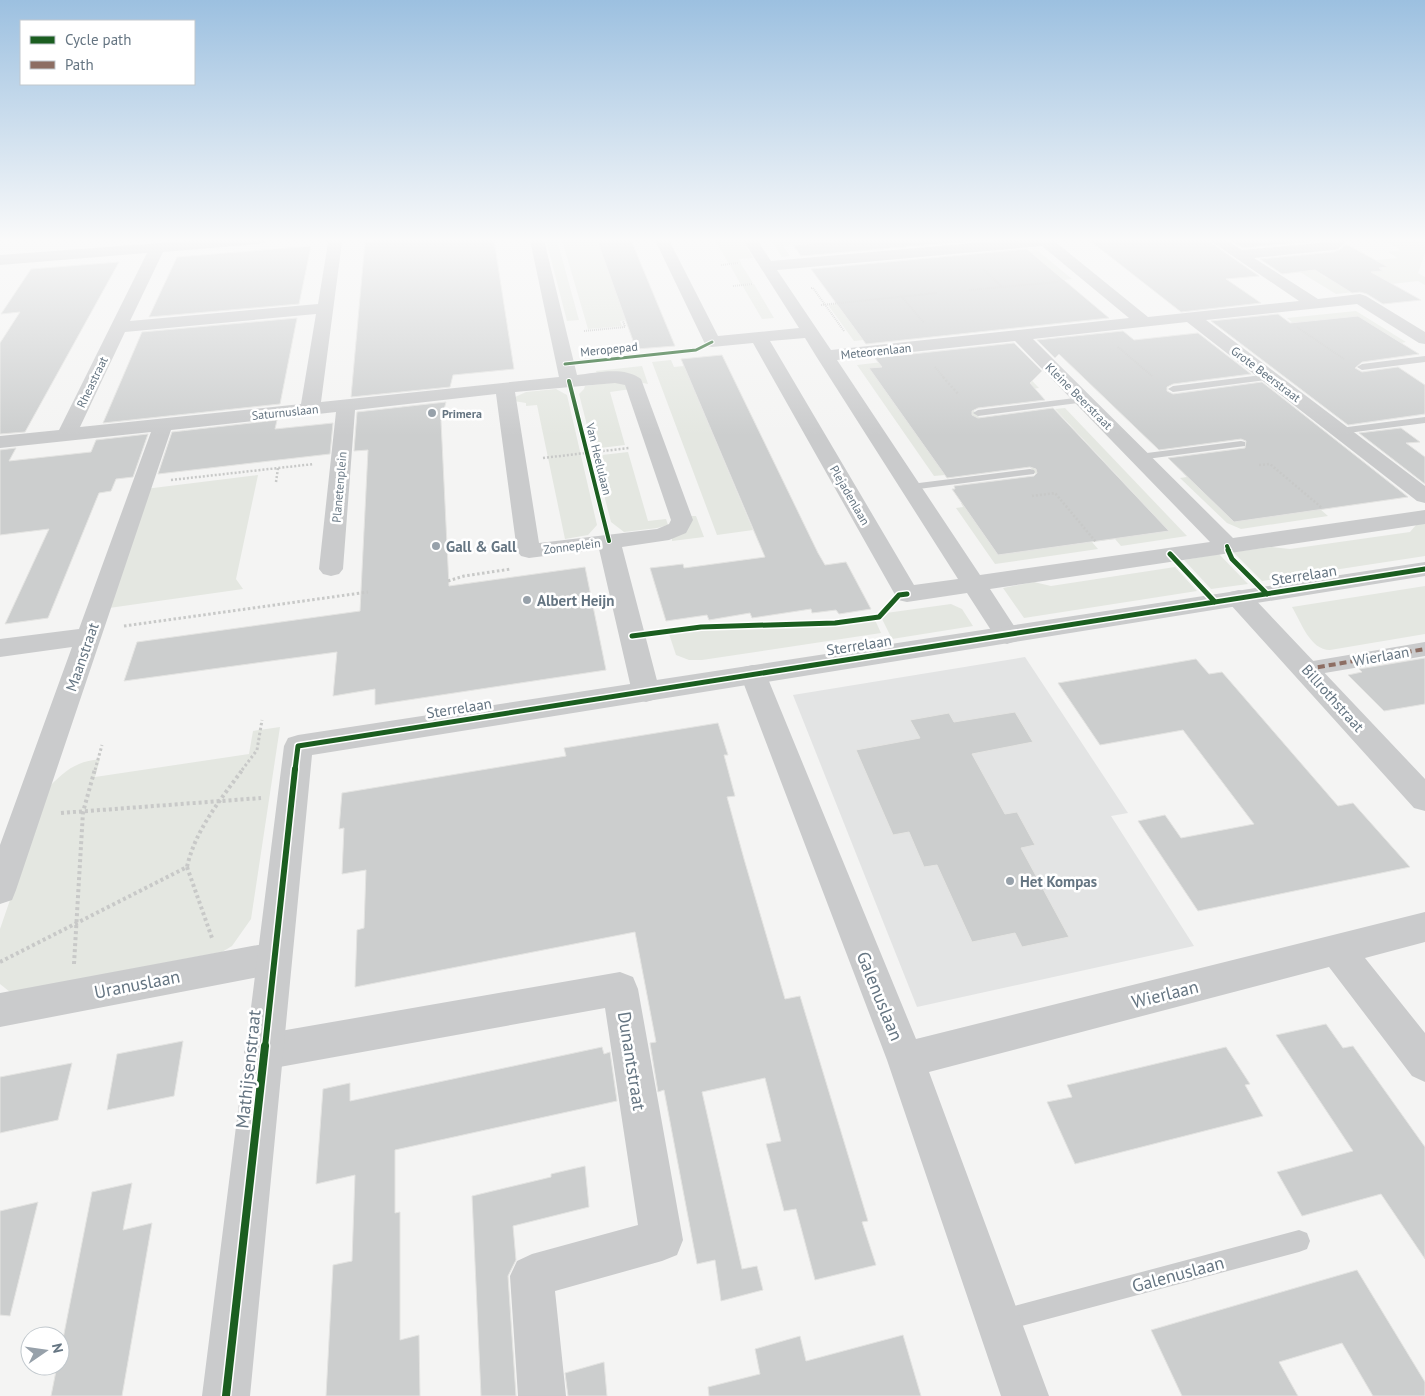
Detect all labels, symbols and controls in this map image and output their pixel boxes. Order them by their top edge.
legend [20,20,195,85]
text: Cycle path [65,30,131,49]
text: Path [65,55,94,74]
street label: Meropepad [580,339,638,359]
street label: Meteorenlaan [840,340,912,362]
street label: Grote Beerstraat [1228,343,1304,405]
street label: Rheastraat [73,354,111,410]
street label: Kleine Beerstraat [1042,359,1116,433]
street label: Saturnuslaan [251,401,319,423]
place label: Primera [442,406,482,421]
marker: Primera [426,407,438,419]
street label: Van Heelulaan [583,420,615,497]
street label: Planetenplein [328,451,350,523]
street label: Plejadenlaan [827,462,873,528]
street label: Zonneplein [543,535,601,557]
place label: Gall & Gall [446,537,517,556]
marker: Gall & Gall [430,540,442,552]
street label: Sterrelaan [1270,560,1338,590]
place label: Albert Heijn [537,591,615,610]
marker: Albert Heijn [521,594,533,606]
street label: Maanstraat [61,620,103,694]
street label: Sterrelaan [825,630,893,660]
street label: Wierlaan [1351,642,1411,670]
street label: Billrothstraat [1298,660,1368,736]
street label: Sterrelaan [425,693,493,723]
place label: Het Kompas [1020,872,1097,891]
marker: Het Kompas [1004,875,1016,887]
street label: Galenuslaan [852,948,908,1044]
street label: Uranuslaan [92,964,182,1004]
street label: Wierlaan [1129,975,1201,1013]
street label: Mathijsenstraat [230,1009,266,1129]
street label: Dunantstraat [613,1010,651,1112]
street label: Galenuslaan [1129,1251,1227,1297]
north arrow [20,1326,70,1376]
text: N [48,1342,67,1355]

